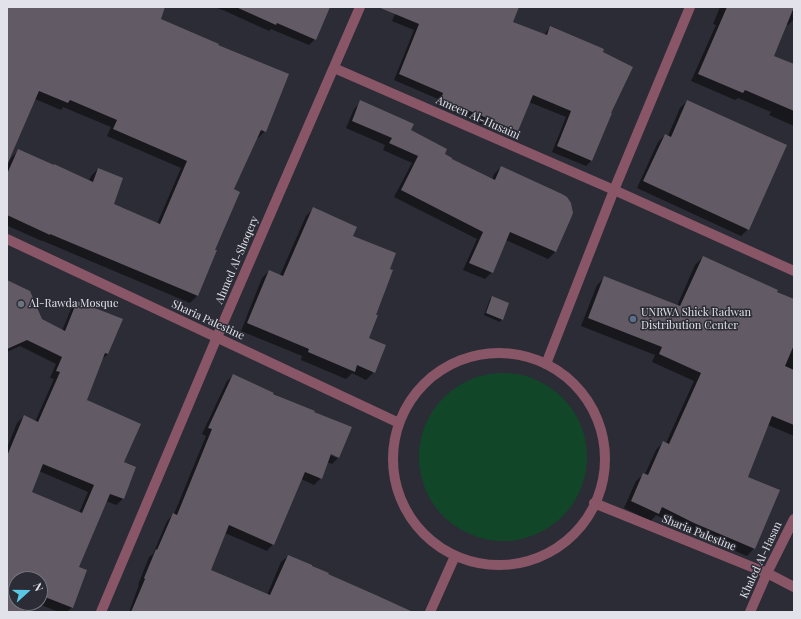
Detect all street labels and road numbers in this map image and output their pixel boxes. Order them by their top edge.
street label: Ameen Al-Husaini [434,94,522,142]
street label: Ahmed Al-Shoqery [213,214,261,306]
street label: Sharia Palestine [169,297,247,343]
street label: Sharia Palestine [660,512,738,554]
street label: Khaled Al-Hasan [737,520,785,600]

